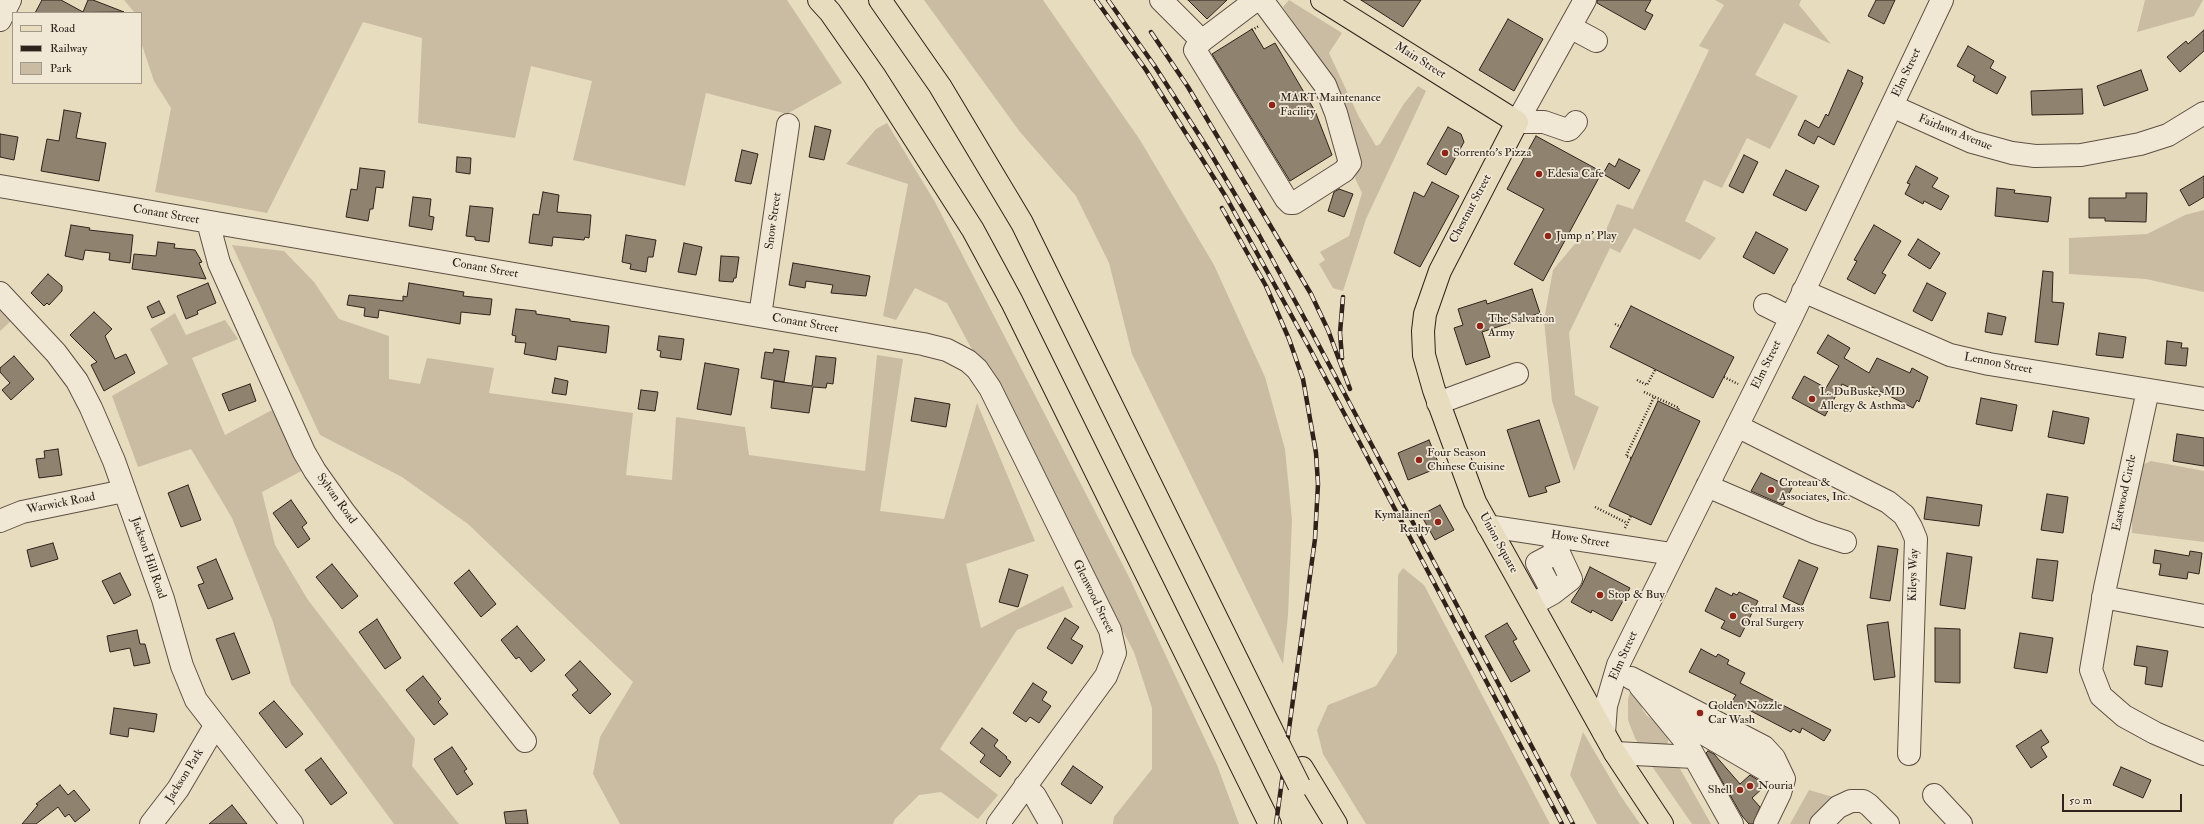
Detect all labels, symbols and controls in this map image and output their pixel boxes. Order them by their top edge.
legend [12,12,142,84]
text: Road [50,21,75,36]
street label: Main Street [1392,40,1448,82]
text: Railway [50,41,87,56]
street label: Elm Street [1889,46,1925,100]
text: Park [50,61,72,76]
place label: MART Maintenance Facility [1280,91,1381,119]
marker: MART Maintenance Facility [1267,100,1277,110]
street label: Fairlawn Avenue [1916,112,1994,154]
place label: Sorrento's Pizza [1453,146,1531,160]
marker: Sorrento's Pizza [1440,148,1450,158]
place label: Edesia Cafe [1547,167,1604,181]
marker: Edesia Cafe [1534,169,1544,179]
street label: Chestnut Street [1447,172,1495,246]
street label: Snow Street [763,192,785,250]
street label: Conant Street [132,202,200,228]
place label: Jump n' Play [1556,229,1617,243]
marker: Jump n' Play [1543,231,1553,241]
street label: Conant Street [451,256,519,282]
street label: Conant Street [771,311,839,337]
place label: The Salvation Army [1488,312,1554,340]
marker: The Salvation Army [1475,321,1485,331]
street label: Elm Street [1749,338,1785,392]
street label: Lennon Street [1963,350,2033,378]
place label: L. DuBuske, MD Allergy & Asthma [1820,385,1906,413]
marker: L. DuBuske, MD Allergy & Asthma [1807,394,1817,404]
place label: Four Season Chinese Cuisine [1427,446,1505,474]
street label: Eastwood Circle [2110,453,2140,533]
marker: Four Season Chinese Cuisine [1414,455,1424,465]
street label: Sylvan Road [313,471,359,527]
place label: Croteau & Associates, Inc. [1779,476,1850,504]
marker: Croteau & Associates, Inc. [1766,485,1776,495]
street label: Warwick Road [26,490,96,518]
place label: Kymalainen Realty [1374,508,1430,536]
street label: Union Square [1475,510,1521,576]
street label: Jackson Hill Road [127,515,169,601]
marker: Kymalainen Realty [1433,517,1443,527]
street label: Howe Street [1550,528,1610,552]
street label: Kileys Way [1906,548,1922,602]
street label: Glenwood Street [1069,558,1117,636]
place label: Stop & Buy [1608,588,1665,602]
marker: Stop & Buy [1595,590,1605,600]
place label: Central Mass Oral Surgery [1741,602,1805,630]
marker: Central Mass Oral Surgery [1728,611,1738,621]
street label: Elm Street [1607,629,1641,683]
place label: Golden Nozzle Car Wash [1708,699,1782,727]
marker: Golden Nozzle Car Wash [1695,708,1705,718]
street label: Jackson Park [163,747,207,805]
place label: Nouria [1758,779,1793,793]
marker: Nouria [1745,781,1755,791]
place label: Shell [1708,783,1732,797]
marker: Shell [1735,785,1745,795]
scale bar [2064,786,2184,812]
text: 50 m [2069,793,2092,808]

